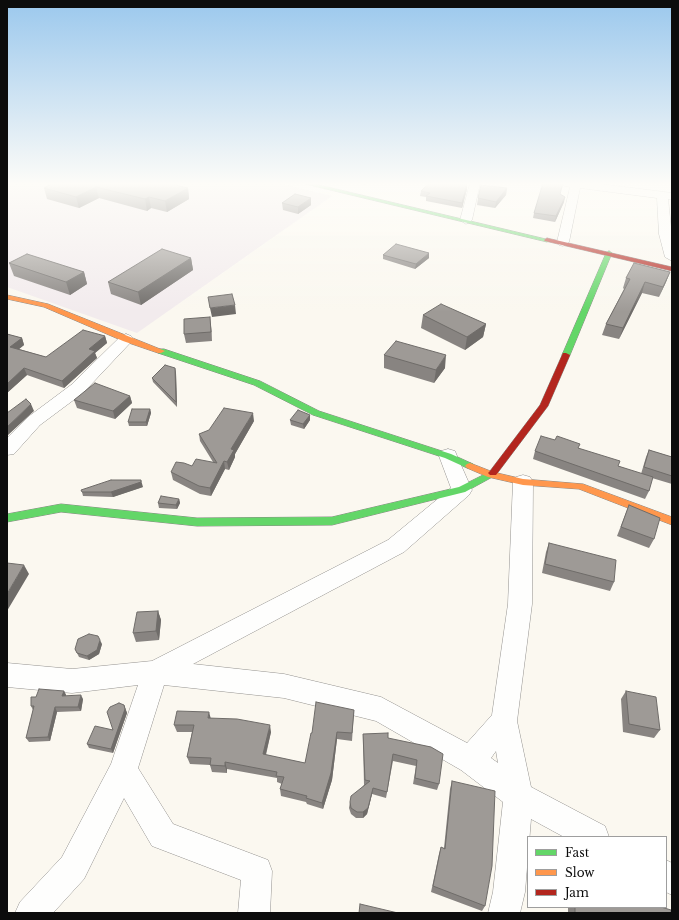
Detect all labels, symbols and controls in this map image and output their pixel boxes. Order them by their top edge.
legend [527,836,667,908]
text: Fast [565,845,589,860]
text: Slow [565,865,594,880]
text: Jam [565,885,589,900]

